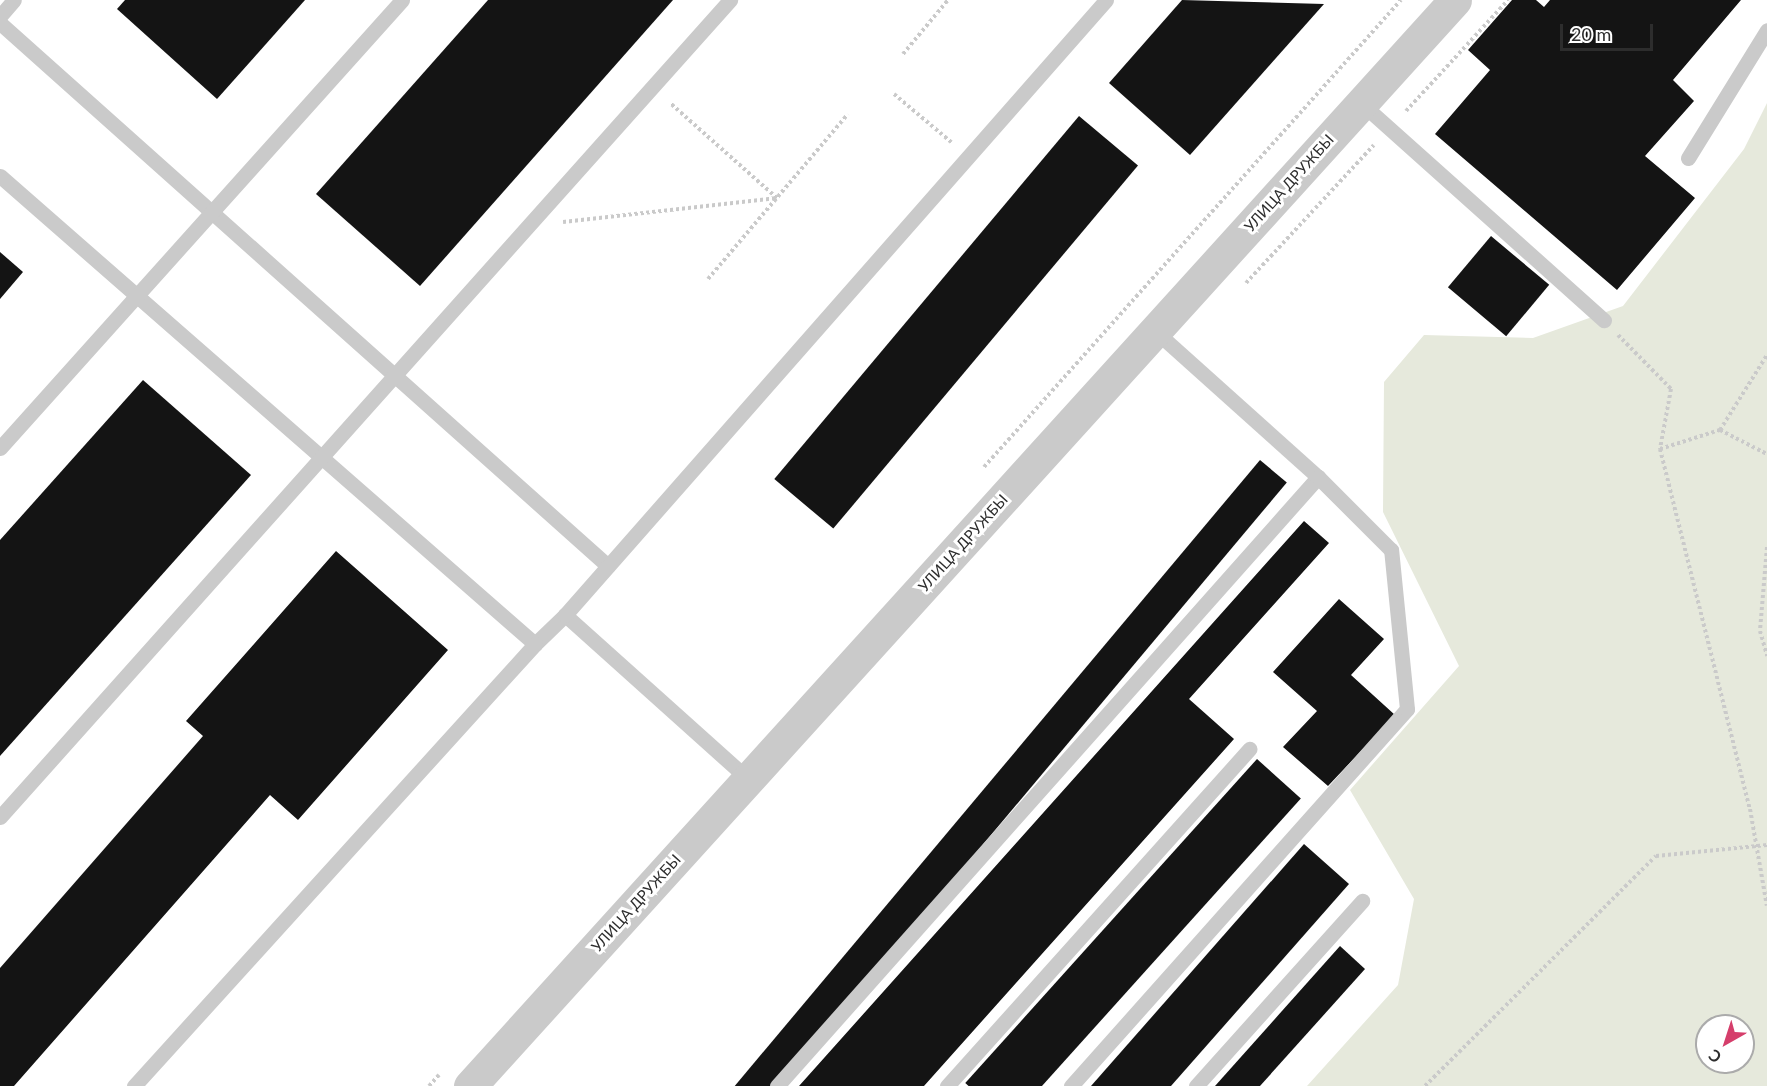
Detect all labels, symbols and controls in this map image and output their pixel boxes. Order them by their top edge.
scale bar [1563,12,1656,50]
text: 20 m [1571,23,1611,45]
street label: УЛИЦА ДРУЖБЫ [1240,131,1338,235]
street label: УЛИЦА ДРУЖБЫ [914,491,1012,595]
street label: УЛИЦА ДРУЖБЫ [587,851,685,955]
north arrow [1695,1014,1755,1074]
text: С [1705,1046,1725,1068]

